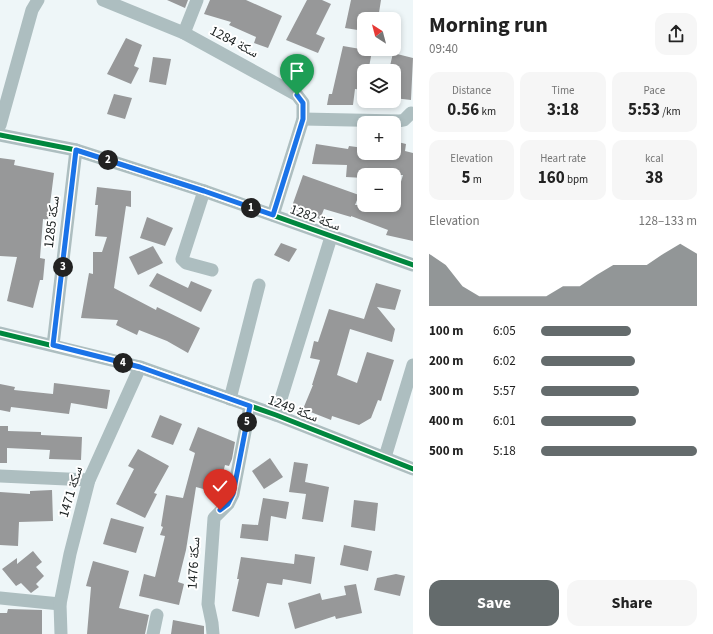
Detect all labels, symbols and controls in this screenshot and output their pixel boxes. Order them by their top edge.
text: Morning run [429,9,548,41]
north arrow [357,12,401,56]
map controls [357,12,401,212]
button: share [655,13,697,55]
street label: سكة 1284 [206,21,262,63]
text: 09:40 [429,40,458,58]
pin [280,54,314,95]
icon: arrive [286,60,308,82]
button: layers [357,64,401,108]
text: Distance [452,83,491,98]
text: Time [551,83,575,98]
text: Pace [644,83,665,98]
text: 0.56 [447,98,479,122]
text: 3:18 [547,98,579,122]
text: 5:53 [628,98,660,122]
text: km [479,104,496,119]
text: /km [660,104,681,119]
button: + [357,116,401,160]
pin: 2 [98,150,118,170]
text: Elevation [450,151,493,166]
text: Heart rate [540,151,586,166]
text: kcal [645,151,664,166]
text: 2 [105,152,111,167]
text: 5 [462,166,470,190]
text: 160 [538,166,565,190]
text: 38 [645,166,663,190]
button: − [357,168,401,212]
text: m [470,172,482,187]
text: bpm [565,172,588,187]
street label: سكة 1285 [39,195,65,249]
pin: 1 [241,198,261,218]
text: 1 [248,200,254,215]
street label: سكة 1282 [287,200,343,236]
text: Elevation [429,212,480,230]
text: 128–133 m [639,212,697,230]
pin: 3 [53,257,73,277]
text: 3 [60,259,66,274]
text: 100 m [429,322,463,340]
text: 6:05 [493,322,516,340]
text: 200 m [429,352,463,370]
text: 6:02 [493,352,516,370]
pin: 4 [113,353,133,373]
text: 4 [120,355,126,370]
text: 300 m [429,382,463,400]
text: 5:57 [493,382,516,400]
street label: سكة 1249 [265,390,321,428]
pin: 5 [237,412,257,432]
text: 400 m [429,412,463,430]
text: 6:01 [493,412,516,430]
text: 5 [244,414,250,429]
text: 500 m [429,442,463,460]
text: 5:18 [493,442,516,460]
street label: سكة 1471 [54,464,88,520]
pin [203,469,237,510]
icon: check [209,475,231,497]
street label: سكة 1476 [183,536,205,590]
button: Save [429,580,559,626]
button: Share [567,580,697,626]

